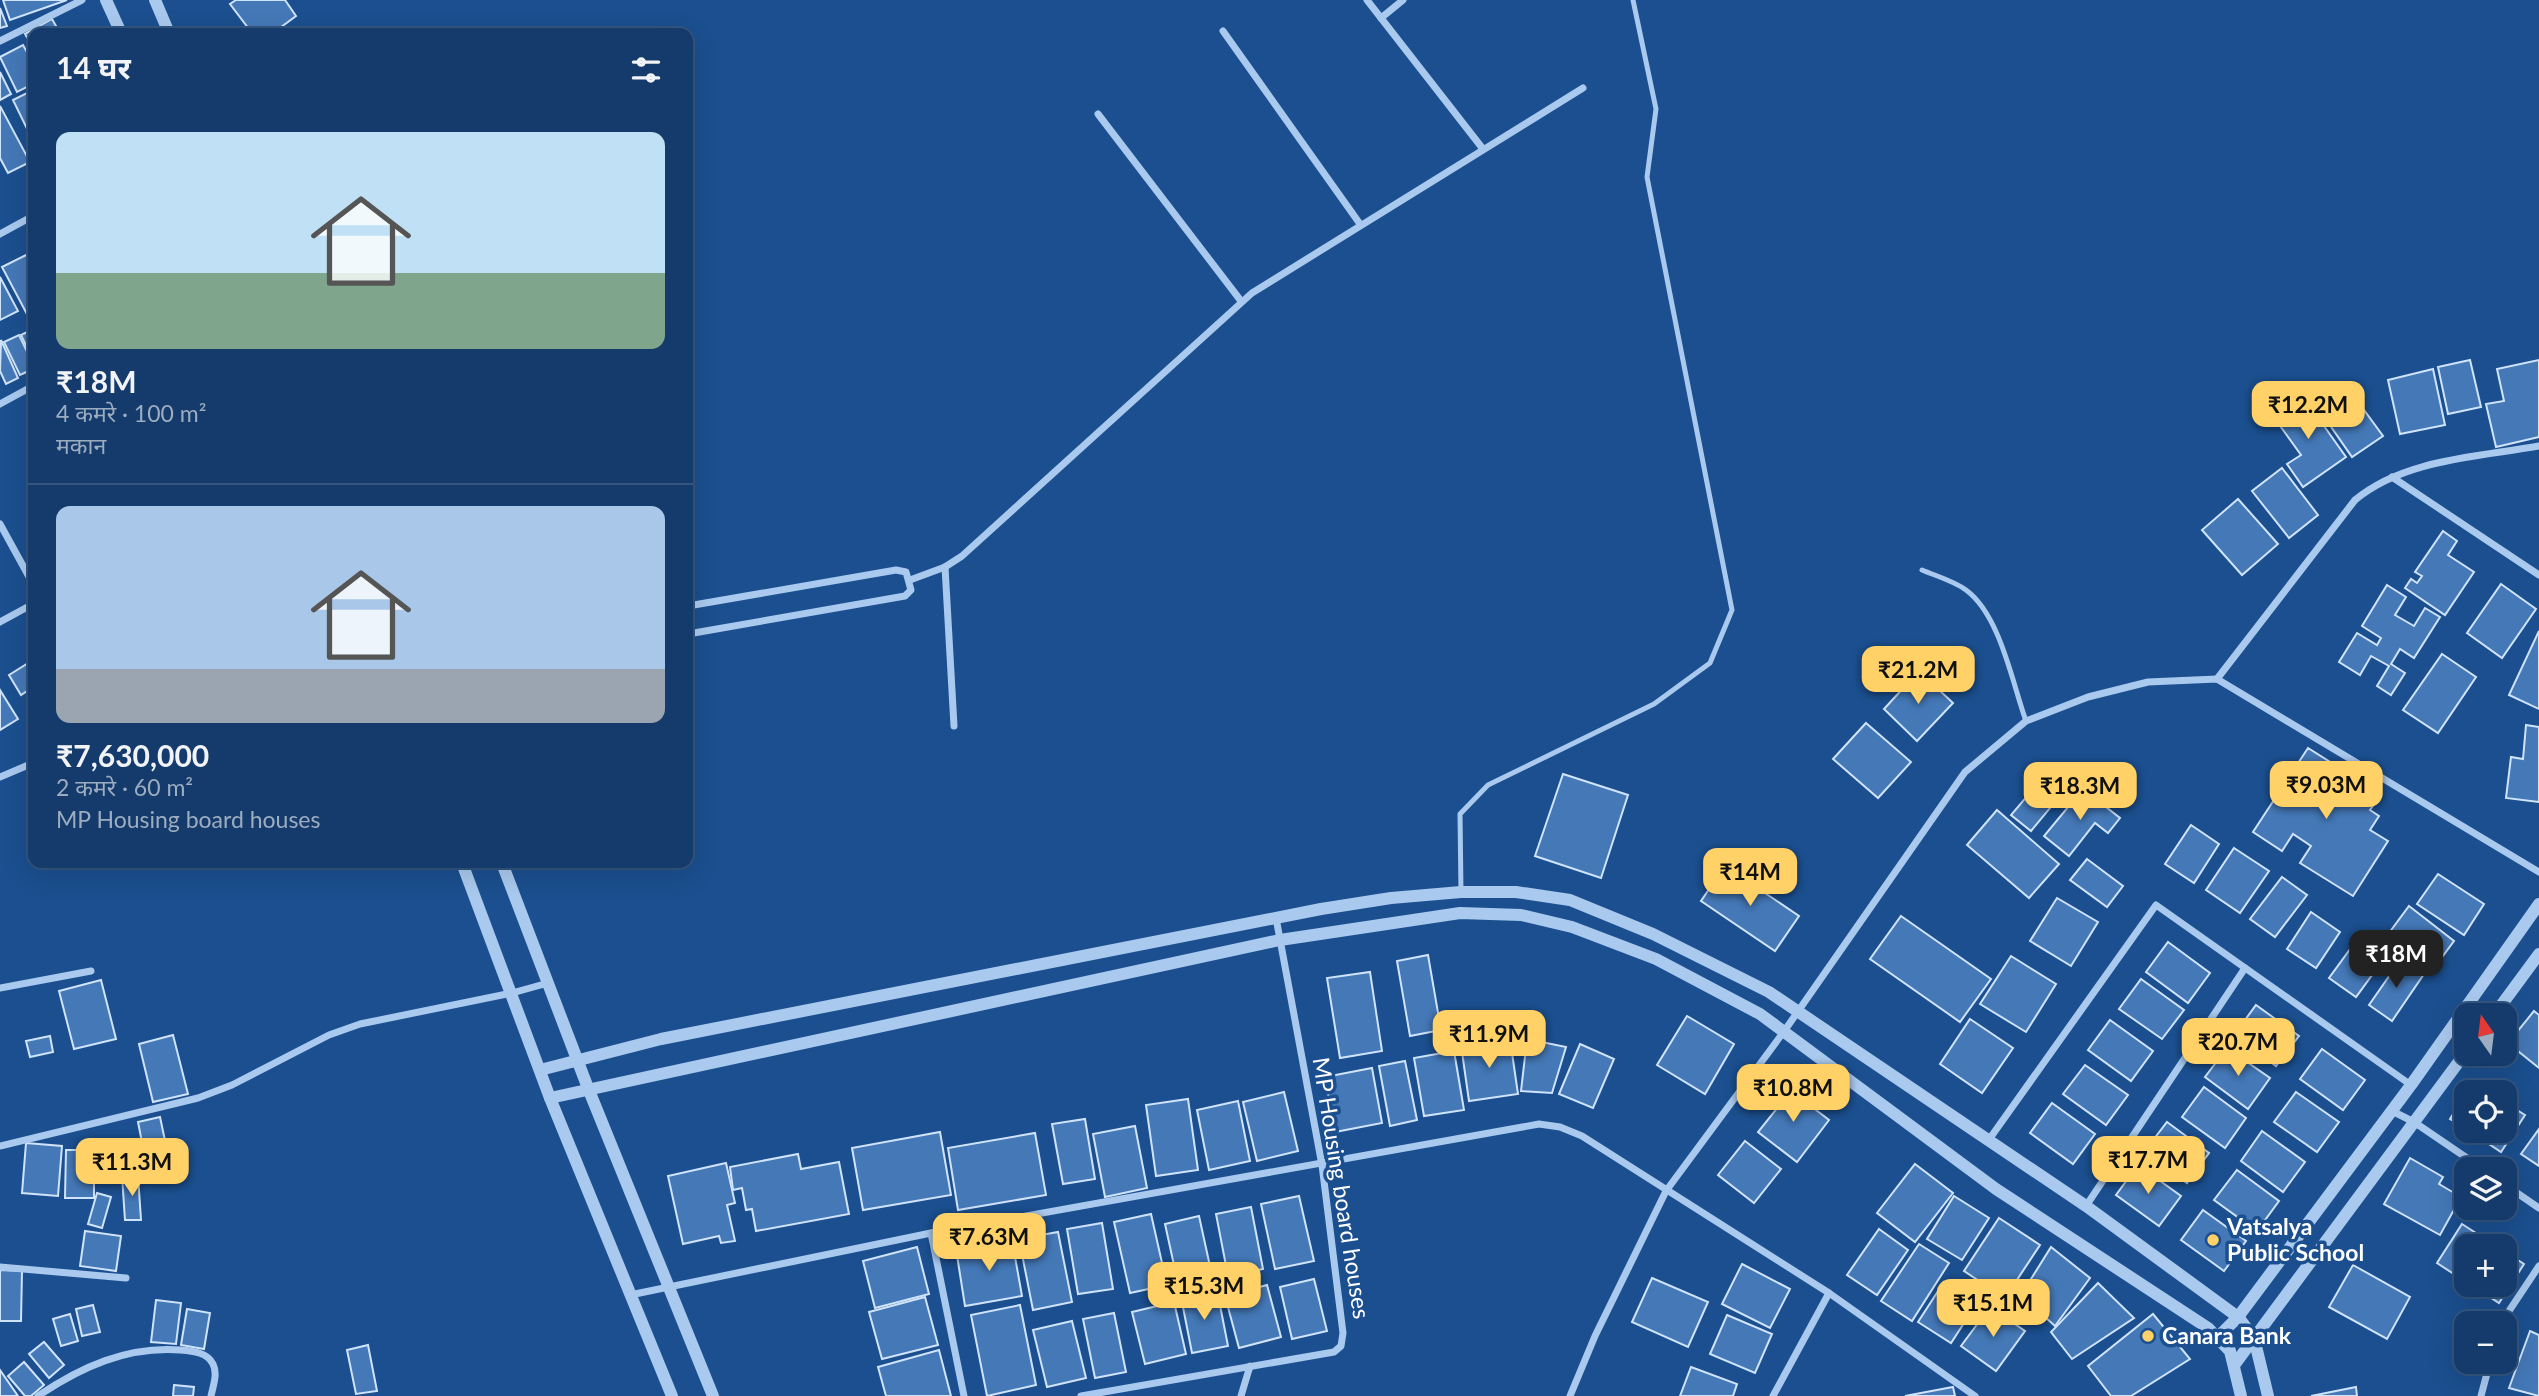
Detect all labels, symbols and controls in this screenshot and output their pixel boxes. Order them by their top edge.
text: 14 घर [56,49,131,85]
icon: filters [627,51,665,89]
icon: home [298,178,424,304]
text: ₹18M [56,363,137,399]
pin: ₹12.2M [2251,382,2365,441]
text: ₹12.2M [2268,390,2348,418]
text: 4 कमरे · 100 m² [56,399,206,427]
text: मकान [56,431,106,459]
icon: home [298,552,424,678]
pin: ₹21.2M [1861,646,1975,706]
text: ₹21.2M [1878,655,1958,683]
text: ₹7,630,000 [56,737,209,773]
pin: ₹18.3M [2023,762,2137,822]
pin: ₹9.03M [2269,762,2383,821]
text: ₹9.03M [2286,770,2366,798]
text: ₹18.3M [2040,771,2120,799]
text: 2 कमरे · 60 m² [56,773,193,801]
text: MP Housing board houses [56,805,320,833]
pin: ₹14M [1709,848,1791,908]
text: ₹14M [1719,857,1781,885]
pin: ₹18M [2355,930,2437,990]
text: ₹18M [2365,939,2427,967]
north arrow [2454,1003,2516,1066]
map controls [2454,1003,2517,1374]
pin: ₹11.9M [1432,1010,1546,1070]
pin: ₹20.7M [2181,1018,2295,1078]
text: ₹11.9M [1449,1019,1529,1047]
text: ₹20.7M [2198,1027,2278,1055]
street label: MP Housing board houses [1307,1055,1377,1321]
pin: ₹10.8M [1736,1064,1850,1124]
text: ₹10.8M [1753,1073,1833,1101]
button: locate [2454,1080,2517,1143]
pin: ₹17.7M [2091,1136,2205,1196]
pin: ₹11.3M [75,1138,189,1198]
text: ₹17.7M [2108,1145,2188,1173]
text: ₹11.3M [92,1147,172,1175]
button: layers [2454,1157,2517,1220]
place label: Vatsalya Public School [2226,1212,2364,1266]
pin: ₹7.63M [932,1214,1046,1273]
text: ₹7.63M [949,1222,1029,1250]
marker: Vatsalya Public School [2205,1232,2221,1248]
button: + [2454,1234,2517,1297]
pin: ₹15.3M [1147,1262,1261,1322]
text: ₹15.3M [1164,1271,1244,1299]
pin: ₹15.1M [1936,1280,2050,1339]
text: ₹15.1M [1953,1288,2033,1316]
button: − [2454,1311,2517,1374]
place label: Canara Bank [2162,1321,2292,1349]
marker: Canara Bank [2140,1328,2156,1344]

